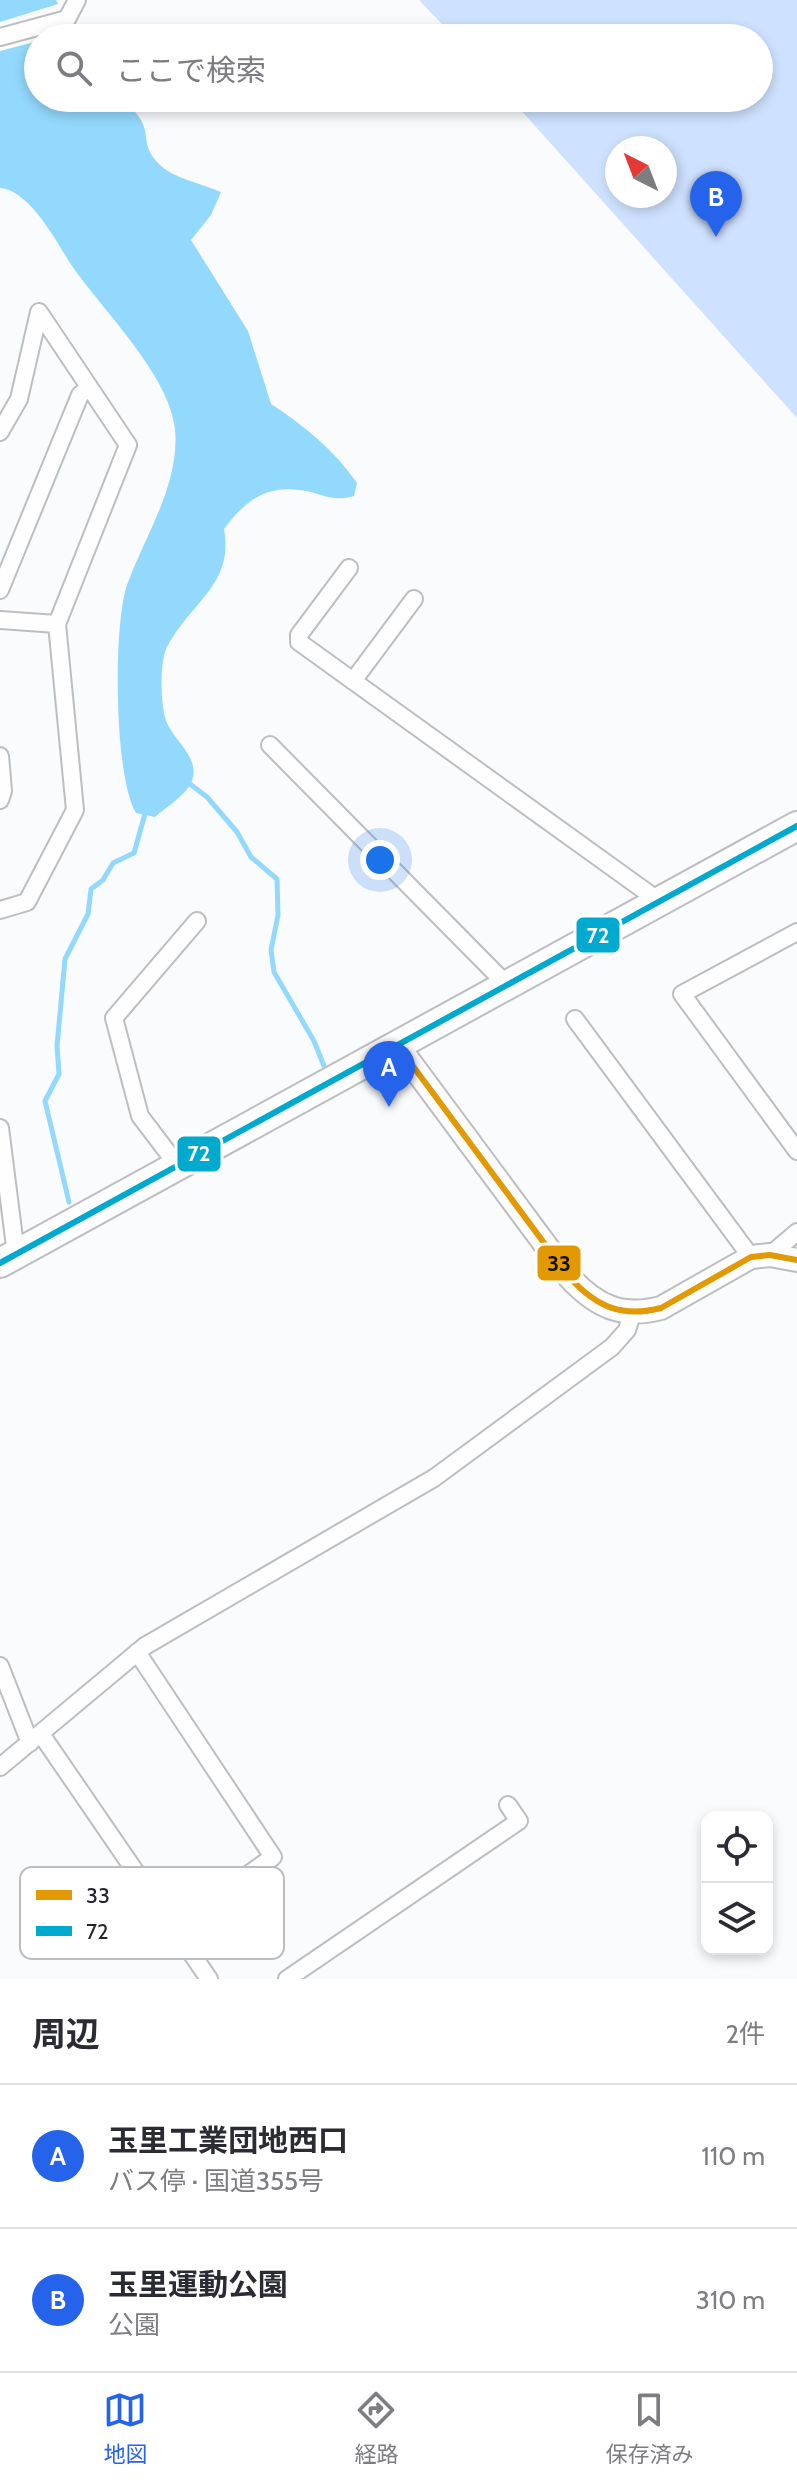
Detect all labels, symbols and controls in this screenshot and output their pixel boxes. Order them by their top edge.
search box [24,24,773,112]
icon: search [52,46,96,90]
text: ここで検索 [116,52,266,89]
north arrow [605,136,677,208]
pin: B [690,171,742,237]
your location [360,840,400,880]
line badge: 72 [575,916,621,954]
text: 72 [587,922,609,949]
pin: A [363,1041,415,1107]
line badge: 72 [176,1135,222,1173]
text: 72 [188,1140,210,1167]
line badge: 33 [536,1244,582,1282]
text: 33 [547,1250,571,1277]
map controls [701,1811,773,1955]
button: locate [701,1811,773,1883]
legend [20,1867,284,1959]
text: 33 [86,1882,110,1909]
button: layers [701,1883,773,1955]
text: 72 [86,1918,109,1945]
text: 周辺 [32,2013,100,2055]
text: 2件 [725,2018,765,2050]
text: 玉里工業団地西口 [108,2122,348,2159]
text: A [50,2140,66,2172]
text: 110 m [701,2140,765,2172]
text: バス停 · 国道355号 [108,2165,324,2197]
text: 玉里運動公園 [108,2266,288,2303]
text: B [50,2284,66,2316]
text: 310 m [696,2284,765,2316]
text: 公園 [108,2309,160,2341]
tab: 地図 [103,2388,148,2468]
tab: 経路 [354,2388,399,2468]
tab: 保存済み [605,2388,694,2468]

